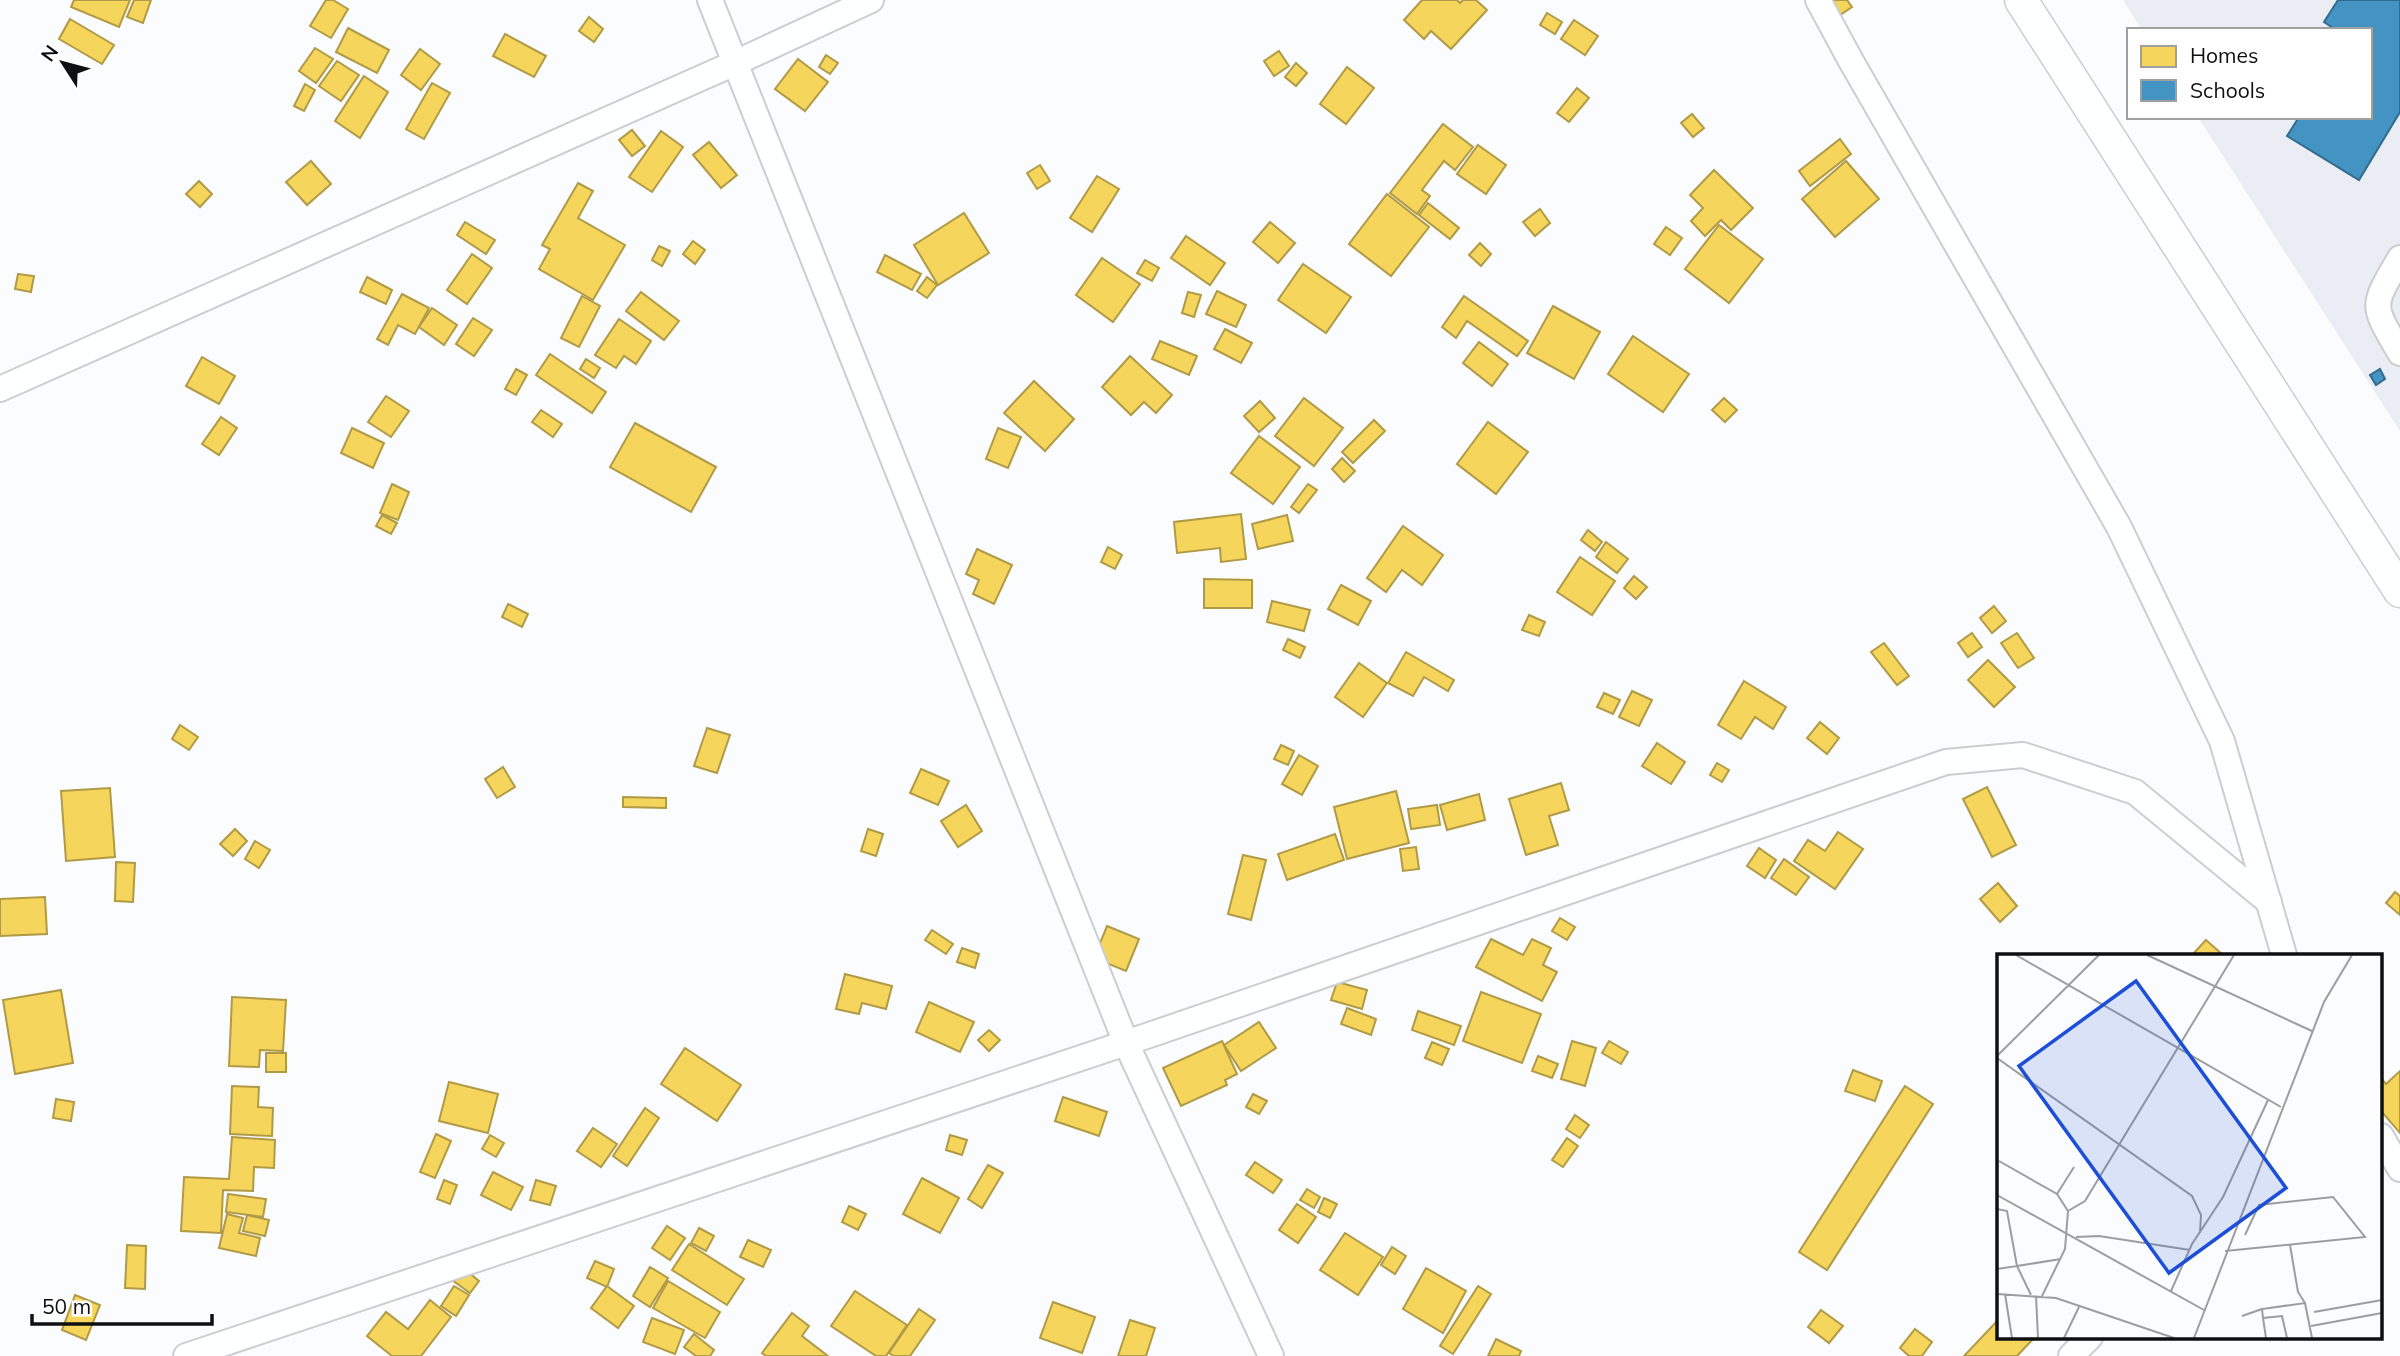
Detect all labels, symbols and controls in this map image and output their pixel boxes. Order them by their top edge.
north arrow [28,28,98,98]
legend [2127,28,2372,119]
text: N [35,40,63,66]
text: Homes [2190,42,2258,68]
text: Schools [2190,77,2265,103]
inset map [1997,954,2382,1338]
scale bar [32,1282,212,1326]
text: 50 m [42,1293,91,1319]

